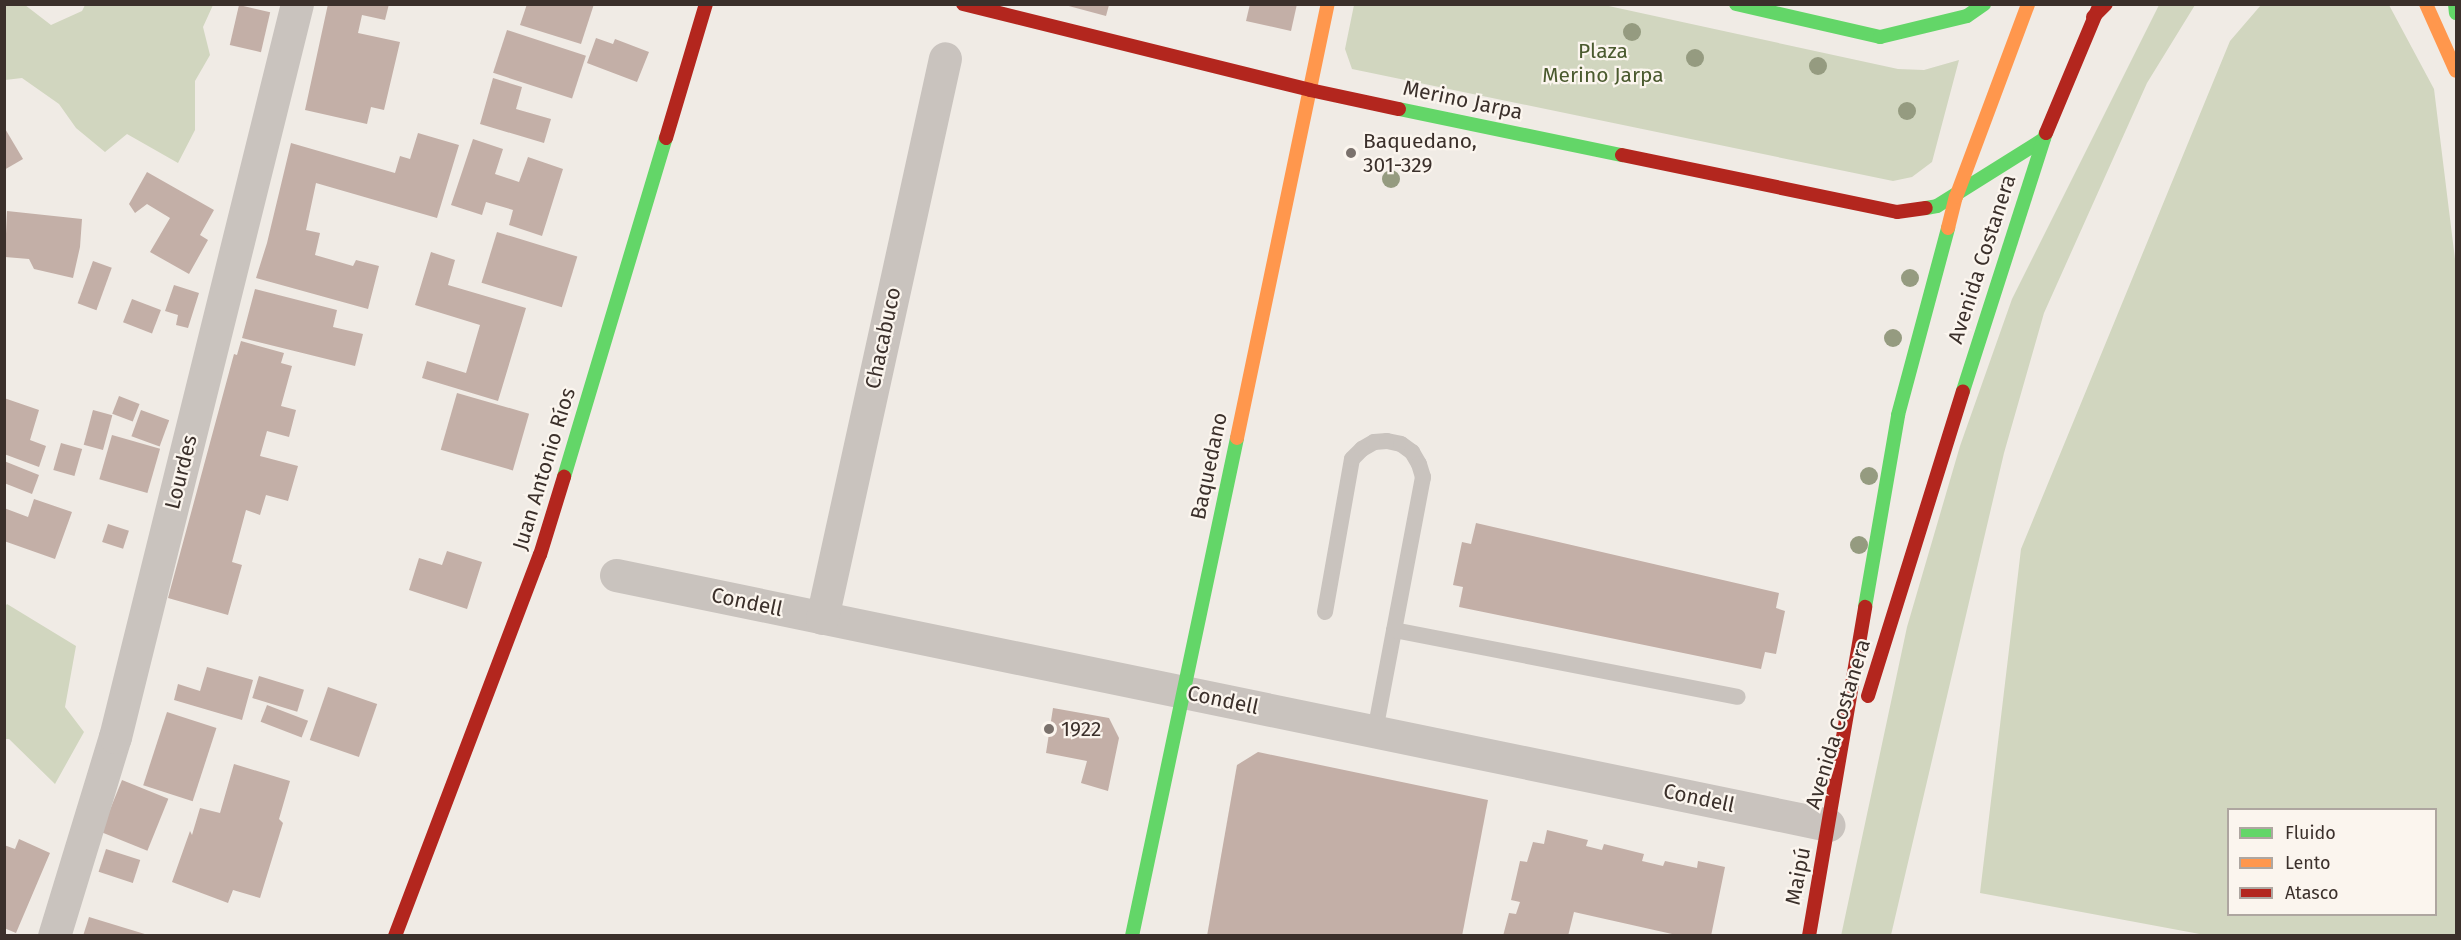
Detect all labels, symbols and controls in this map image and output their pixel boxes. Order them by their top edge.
park label: Plaza Merino Jarpa [1542,38,1664,88]
street label: Merino Jarpa [1401,75,1525,125]
place label: Baquedano, 301-329 [1363,128,1477,178]
marker: Baquedano, 301-329 [1344,146,1358,160]
street label: Avenida Costanera [1943,171,2021,347]
street label: Chacabuco [860,285,906,391]
street label: Juan Antonio Ríos [507,385,581,553]
street label: Baquedano [1185,410,1233,522]
street label: Lourdes [160,432,202,512]
street label: Condell [709,582,785,622]
street label: Avenida Costanera [1800,636,1876,812]
street label: Condell [1185,680,1261,720]
place label: 1922 [1061,716,1101,742]
marker: 1922 [1042,722,1056,736]
street label: Condell [1661,778,1737,818]
legend [2227,808,2437,916]
text: Fluido [2285,822,2336,844]
street label: Maipú [1780,845,1816,907]
text: Lento [2285,852,2331,874]
text: Atasco [2285,882,2338,904]

